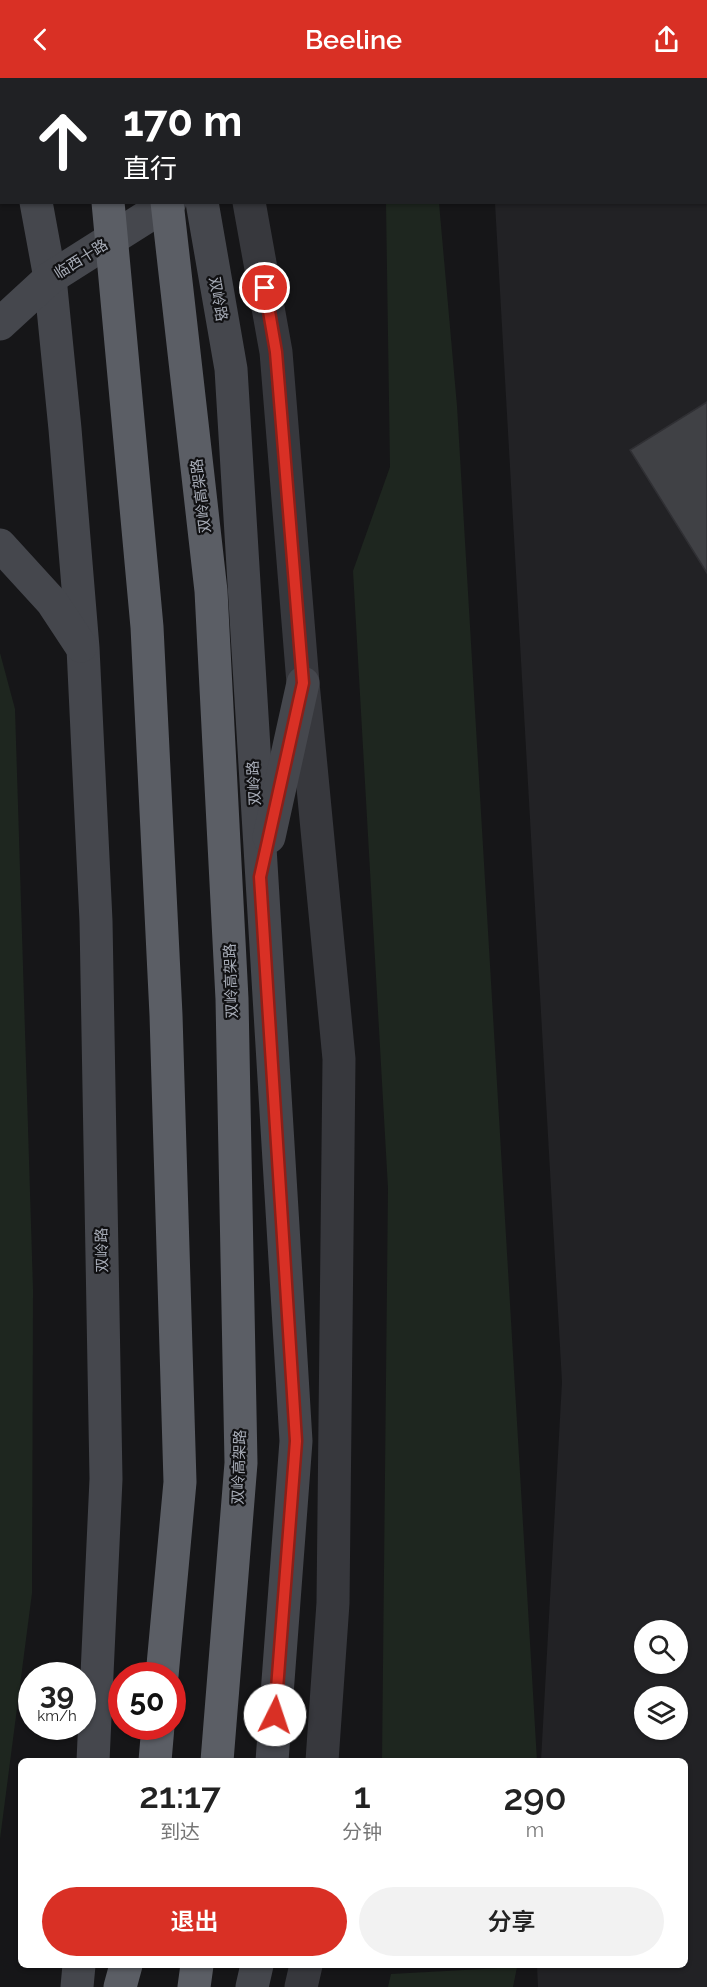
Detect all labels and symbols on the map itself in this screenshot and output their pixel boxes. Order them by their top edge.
street label: 临西十路 [51,235,111,283]
pin [239,262,290,313]
street label: 双岭路 [205,275,231,323]
street label: 双岭高架路 [187,458,215,534]
street label: 双岭路 [244,760,264,806]
street label: 双岭高架路 [221,943,241,1019]
street label: 双岭路 [93,1227,111,1273]
street label: 双岭高架路 [229,1429,249,1505]
speed limit sign: 50 [108,1662,186,1740]
position arrow [243,1683,307,1747]

